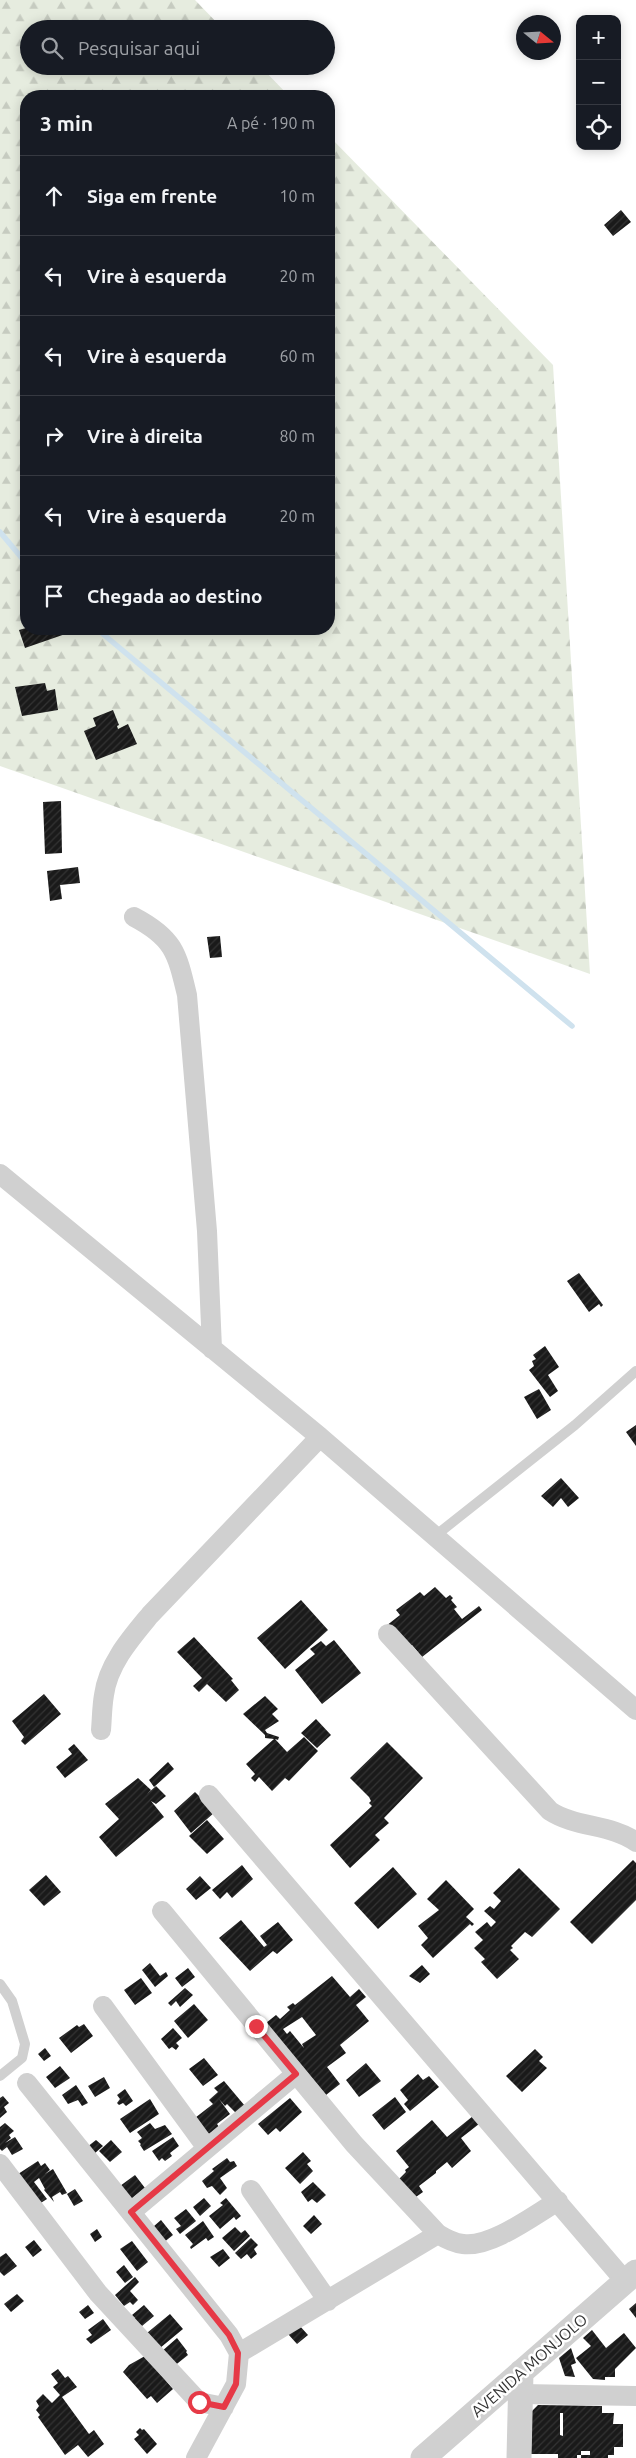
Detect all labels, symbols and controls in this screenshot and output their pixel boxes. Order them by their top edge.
north arrow [516,15,561,60]
map controls [576,15,621,150]
button: + [576,15,621,60]
search box [20,20,335,75]
icon: search [38,34,66,62]
text: Pesquisar aqui [78,37,200,59]
button: − [576,60,621,105]
button: locate [576,105,621,150]
text: 3 min [40,111,93,135]
text: A pé · 190 m [227,114,315,132]
icon: ahead [40,182,68,210]
text: Siga em frente [87,185,217,207]
text: 10 m [279,187,315,205]
icon: left [40,262,68,290]
text: Vire à esquerda [87,265,227,287]
text: 20 m [279,267,315,285]
icon: left [40,342,68,370]
text: Vire à esquerda [87,345,227,367]
text: 60 m [279,347,315,365]
icon: right [40,422,68,450]
text: Vire à direita [87,425,203,447]
text: 80 m [279,427,315,445]
icon: left [40,502,68,530]
text: Vire à esquerda [87,505,227,527]
text: 20 m [279,507,315,525]
icon: arrive [40,582,68,610]
text: Chegada ao destino [87,585,263,607]
route end [245,2015,268,2038]
street label: AVENIDA MONJOLO [467,2310,591,2420]
route start [188,2391,211,2414]

